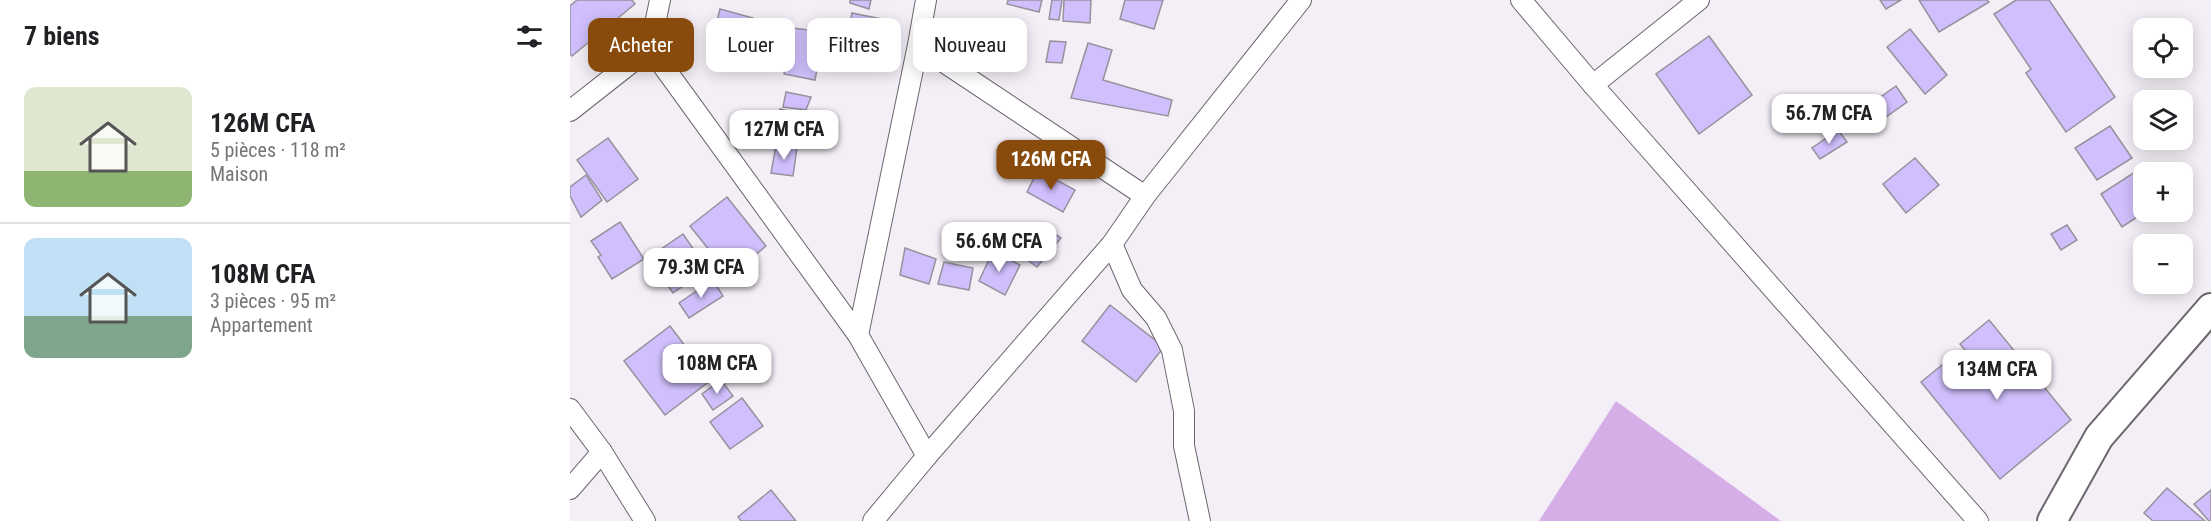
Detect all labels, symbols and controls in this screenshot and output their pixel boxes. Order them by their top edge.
chip: Acheter [588,18,694,72]
chip: Louer [706,18,795,72]
chip: Filtres [807,18,901,72]
chip: Nouveau [913,18,1027,72]
map controls [2133,18,2193,294]
button: locate [2133,18,2193,78]
icon: filters [513,20,546,53]
text: 7 biens [24,21,100,51]
button: layers [2133,90,2193,150]
pin: 56.7M CFA [1760,94,1898,145]
text: 56.7M CFA [1786,101,1872,125]
text: 126M CFA [210,108,315,138]
pin: 127M CFA [722,110,846,161]
icon: home [72,111,144,183]
text: 127M CFA [743,117,825,141]
text: 5 pièces · 118 m² [210,138,346,162]
pin: 126M CFA [989,140,1113,191]
text: 126M CFA [1010,147,1092,171]
text: Maison [210,162,268,186]
button: + [2133,162,2193,222]
pin: 56.6M CFA [930,222,1068,273]
text: 56.6M CFA [956,229,1042,253]
button: − [2133,234,2193,294]
pin: 79.3M CFA [632,248,770,299]
text: 79.3M CFA [658,255,744,279]
text: 108M CFA [210,259,315,289]
icon: home [72,262,144,334]
text: 3 pièces · 95 m² [210,289,336,313]
text: Appartement [210,313,313,337]
pin: 108M CFA [655,344,779,395]
pin: 134M CFA [1935,350,2059,401]
text: 108M CFA [676,351,758,375]
text: 134M CFA [1956,357,2038,381]

